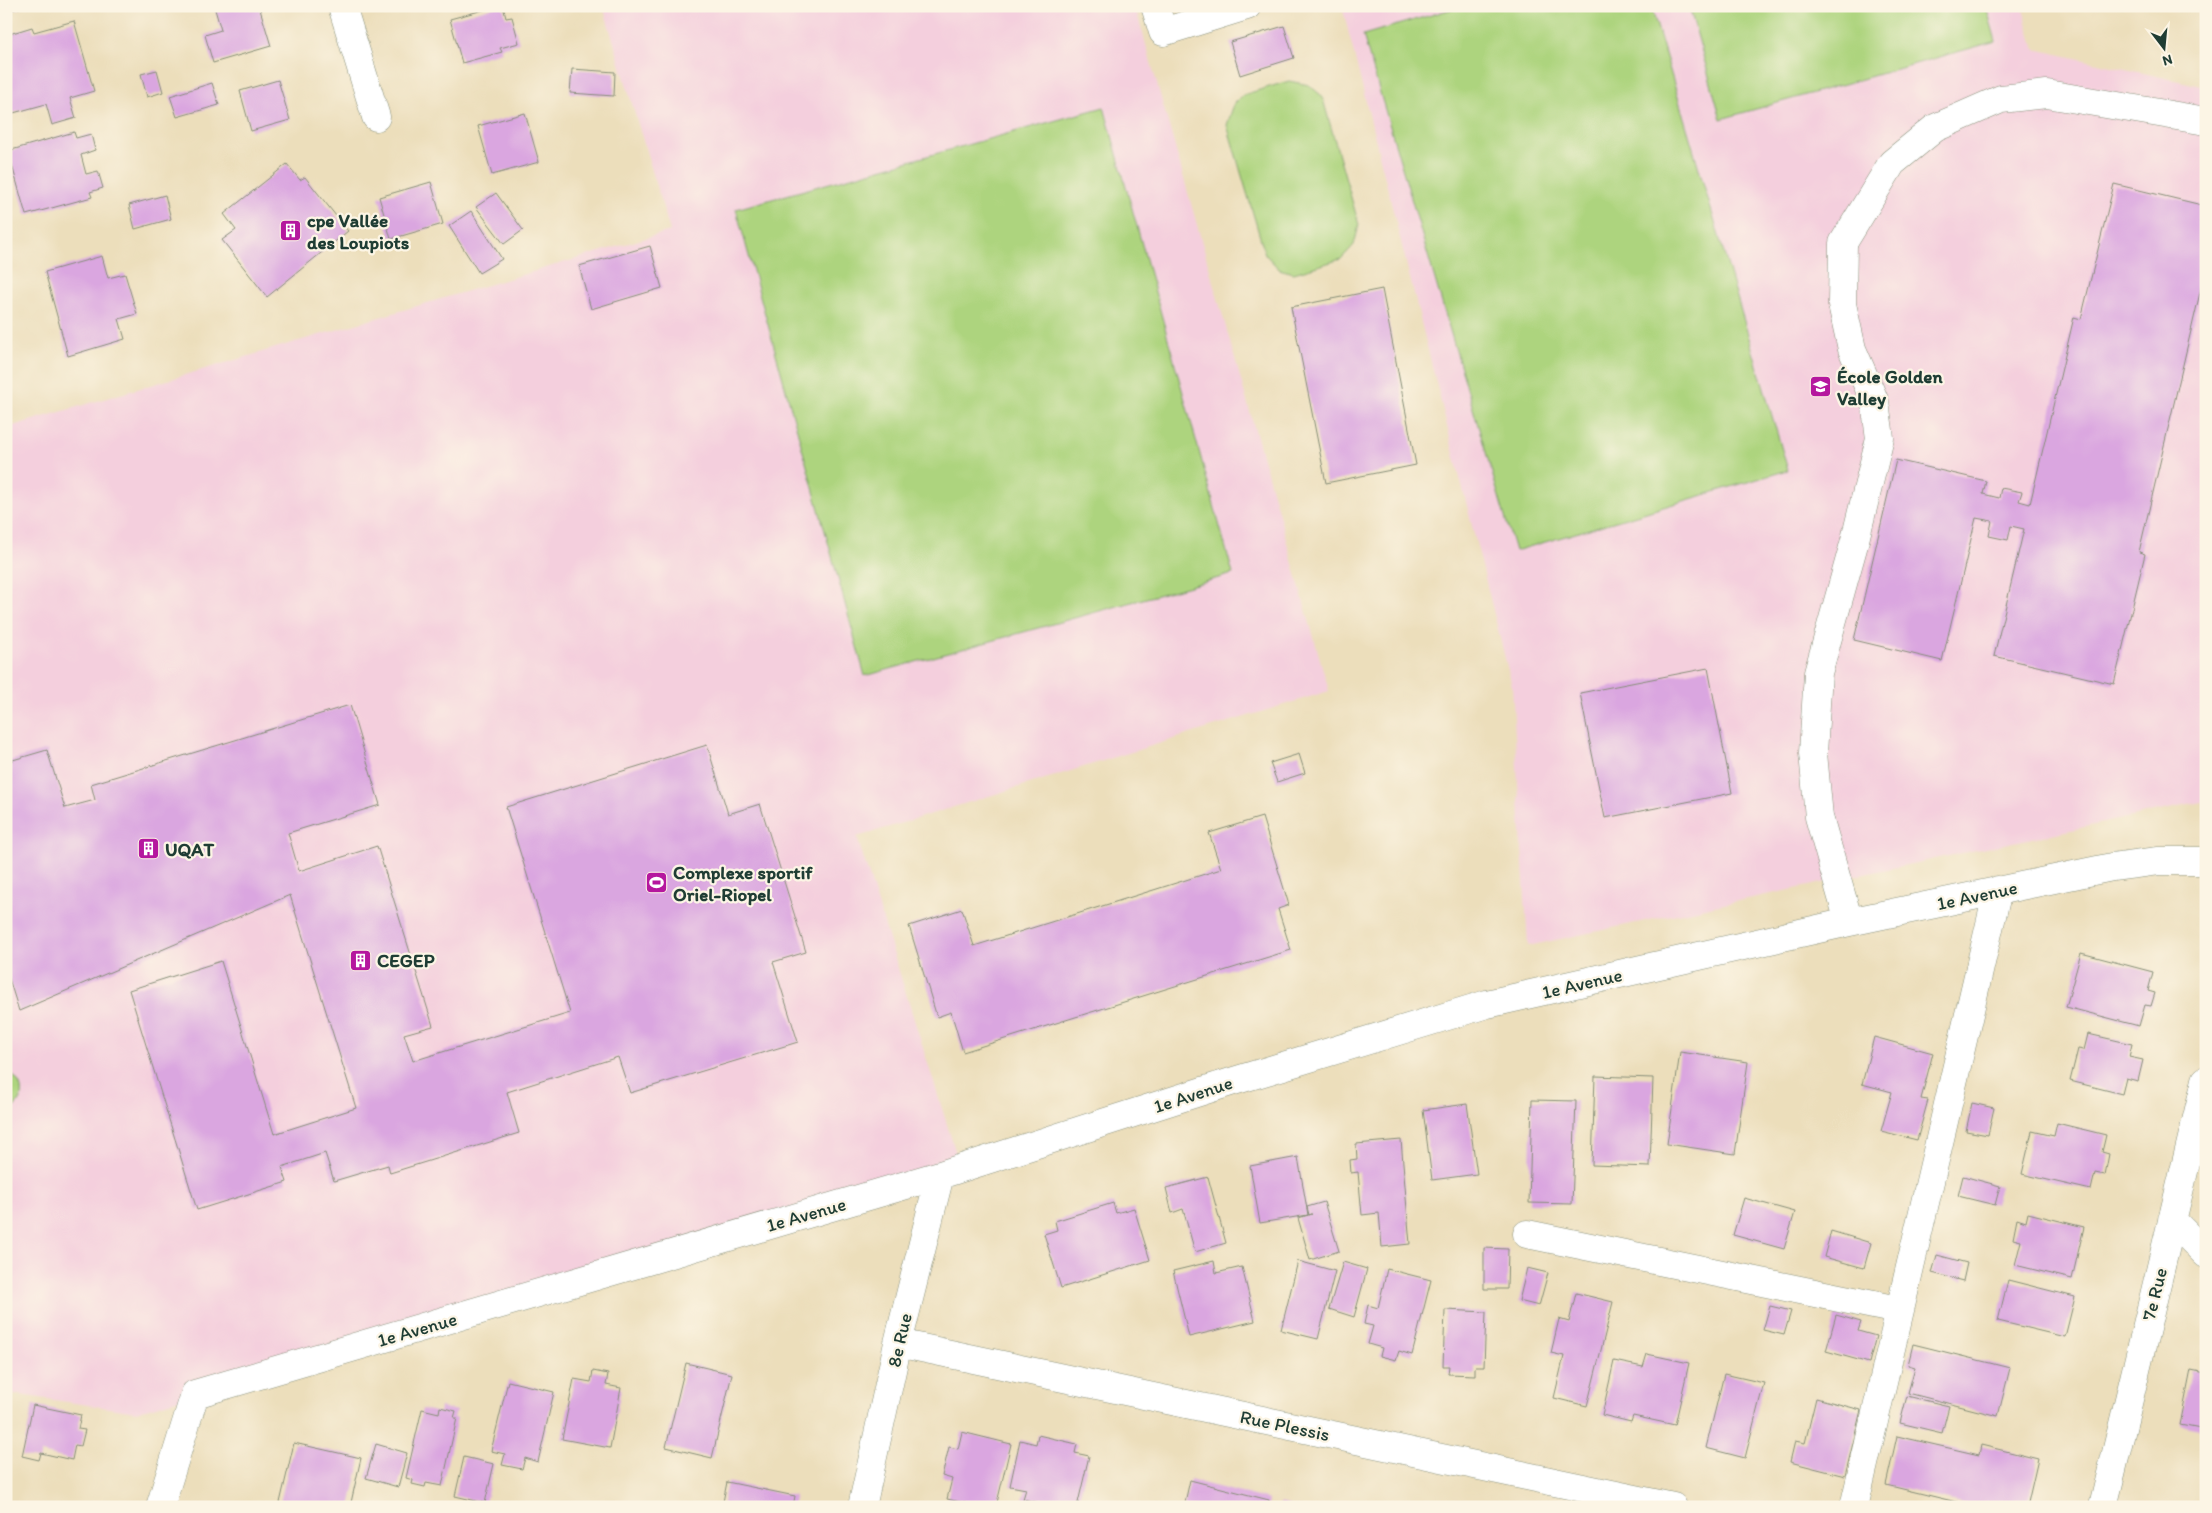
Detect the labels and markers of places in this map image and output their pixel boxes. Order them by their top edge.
place label: cpe Vallée des Loupiots [307,209,410,254]
building icon: cpe Vallée des Loupiots [279,219,303,243]
place label: École Golden Valley [1837,365,1943,410]
school or university icon: École Golden Valley [1809,375,1833,399]
building icon: UQAT [137,837,161,861]
place label: UQAT [165,838,215,861]
place label: Complexe sportif Oriel-Riopel [673,861,813,906]
sports icon: Complexe sportif Oriel-Riopel [645,871,669,895]
building icon: CEGEP [349,948,373,972]
place label: CEGEP [377,949,435,972]

